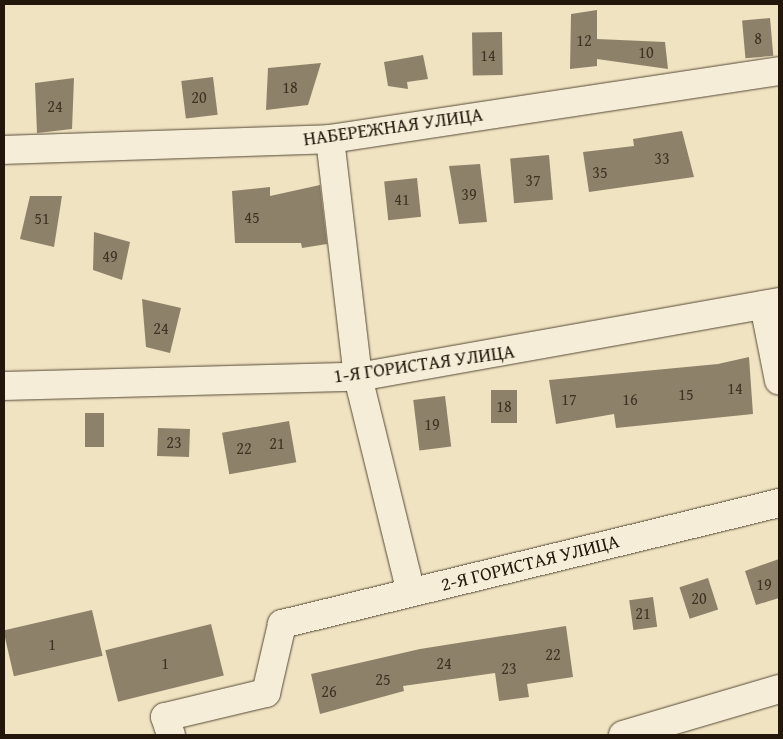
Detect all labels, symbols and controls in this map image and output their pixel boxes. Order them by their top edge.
house number: 8 [754,28,762,48]
house number: 12 [576,30,592,50]
house number: 10 [638,42,654,62]
house number: 14 [480,45,496,65]
house number: 18 [282,77,298,97]
house number: 20 [191,87,207,107]
house number: 24 [47,96,63,116]
street label: НАБЕРЕЖНАЯ УЛИЦА [302,103,484,151]
house number: 33 [654,148,670,168]
house number: 35 [592,162,608,182]
house number: 37 [525,170,541,190]
house number: 39 [461,184,477,204]
house number: 41 [394,189,410,209]
house number: 45 [244,207,260,227]
house number: 51 [34,208,50,228]
house number: 49 [102,246,118,266]
house number: 24 [153,318,169,338]
street label: 1-Я ГОРИСТАЯ УЛИЦА [332,340,516,388]
house number: 14 [727,378,743,398]
house number: 15 [678,384,694,404]
house number: 17 [561,389,577,409]
house number: 16 [622,389,638,409]
house number: 18 [496,396,512,416]
house number: 19 [424,414,440,434]
house number: 23 [166,432,182,452]
house number: 21 [269,433,285,453]
house number: 22 [236,438,252,458]
street label: 2-Я ГОРИСТАЯ УЛИЦА [439,530,621,596]
house number: 19 [756,574,772,594]
house number: 20 [691,588,707,608]
house number: 21 [635,603,651,623]
house number: 1 [48,634,56,654]
house number: 22 [545,644,561,664]
house number: 1 [161,653,169,673]
house number: 24 [436,653,452,673]
house number: 23 [501,658,517,678]
house number: 25 [375,669,391,689]
house number: 26 [321,681,337,701]

